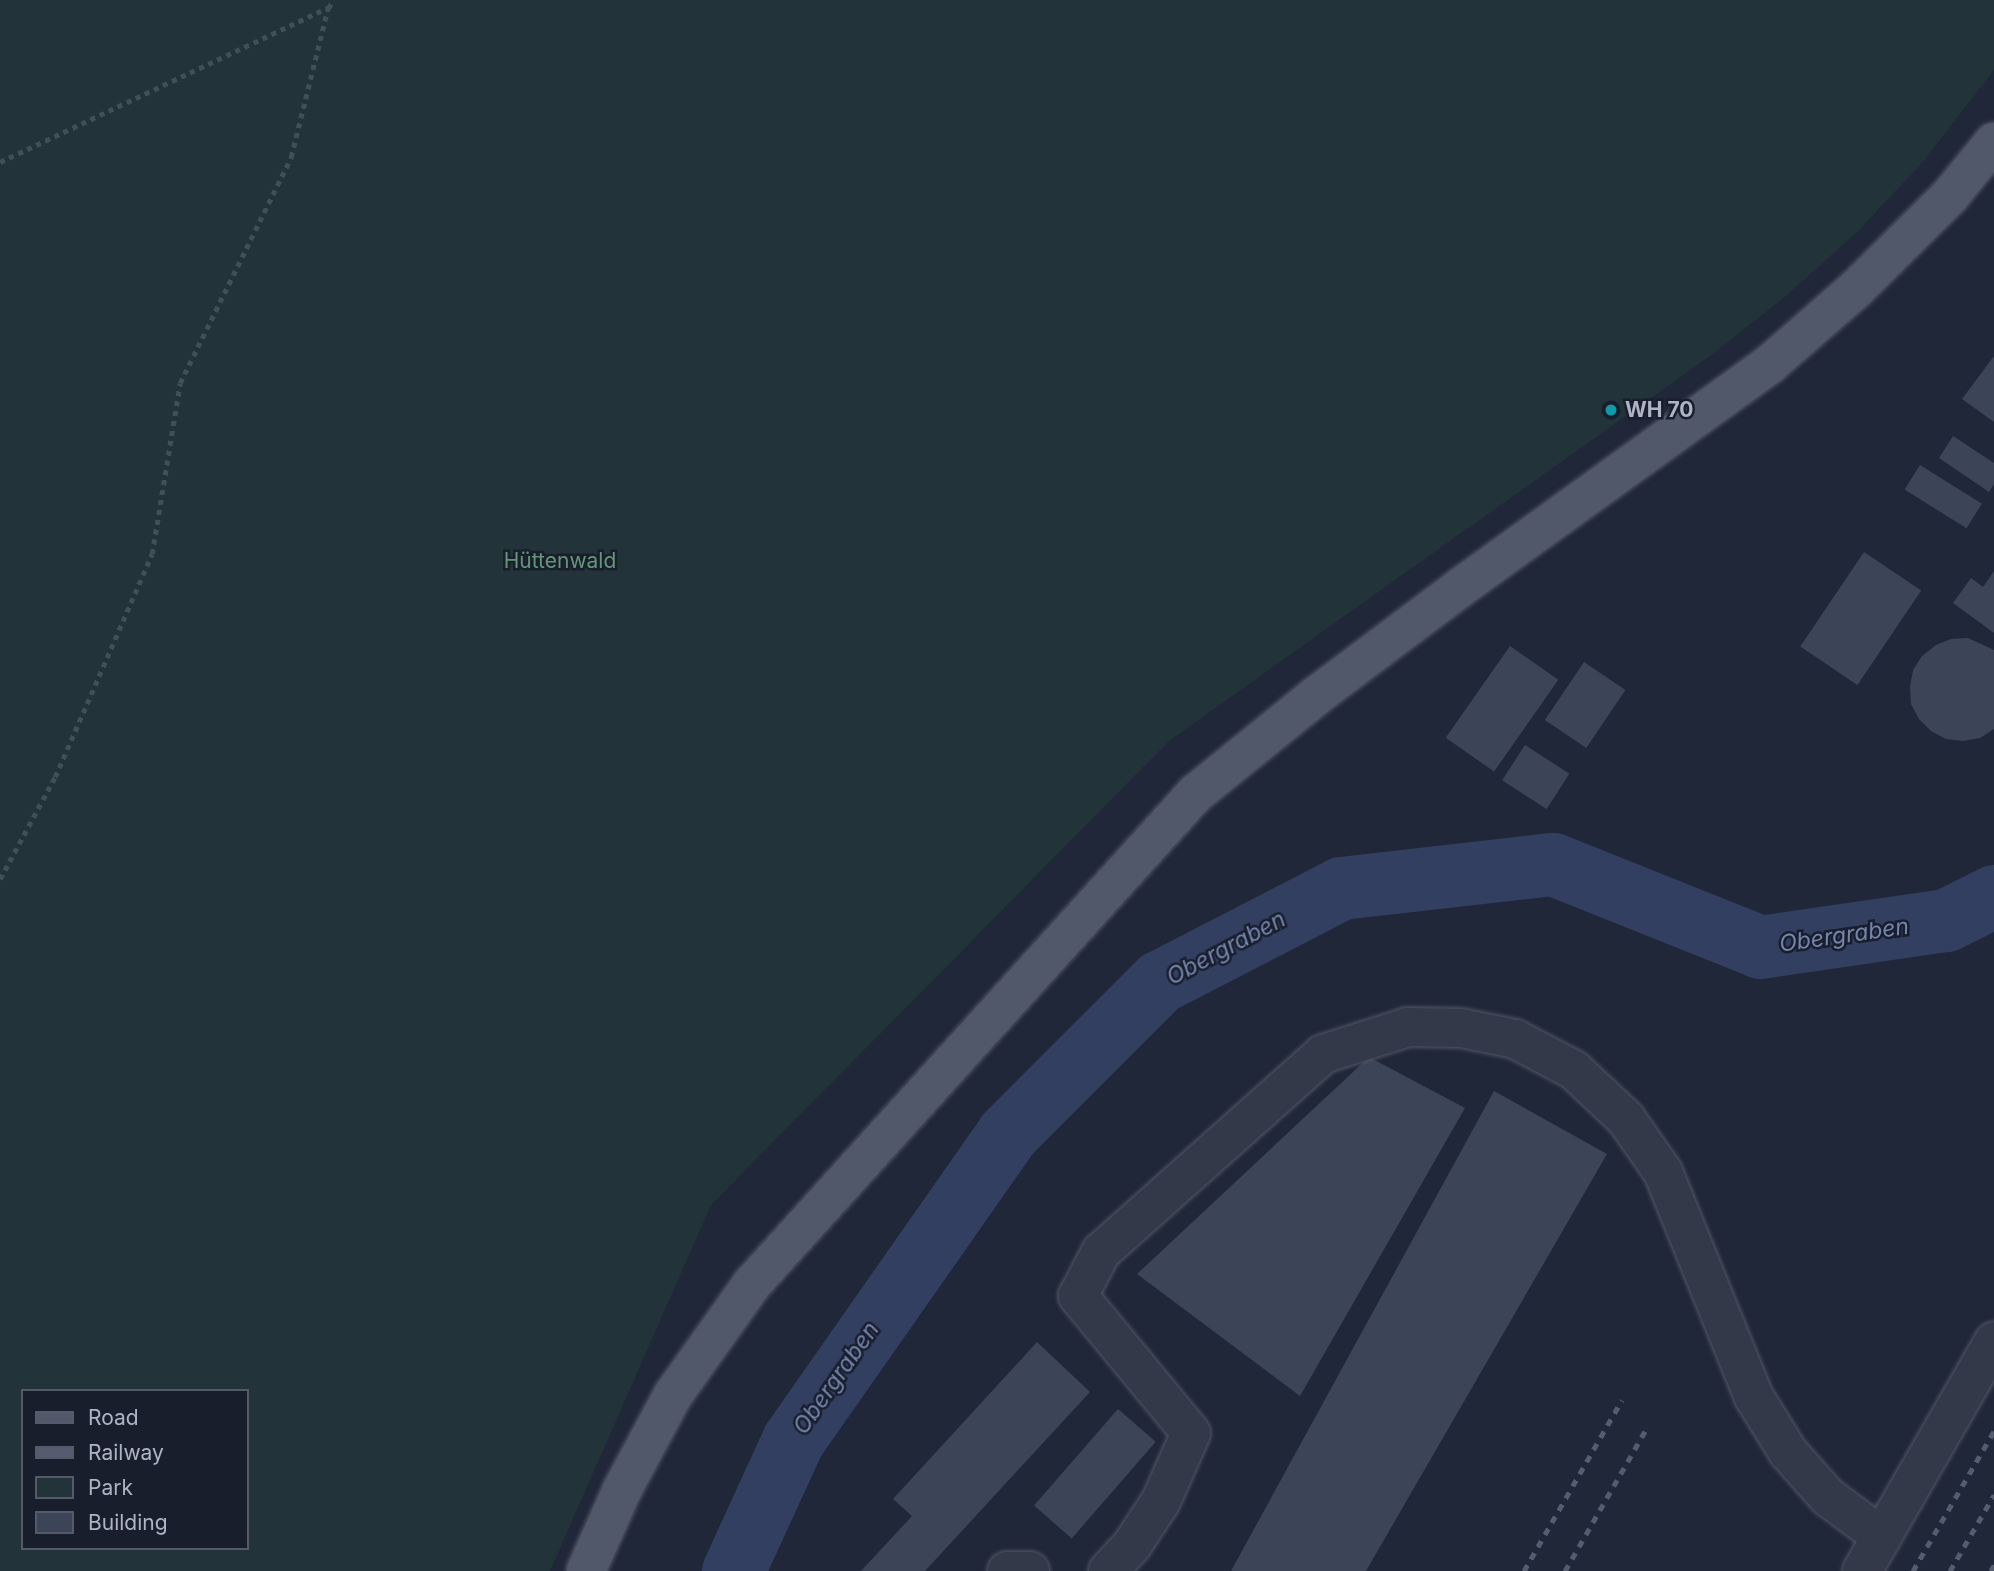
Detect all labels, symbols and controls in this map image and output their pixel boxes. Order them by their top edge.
place label: WH 70 [1625,397,1693,423]
marker: WH 70 [1603,402,1619,418]
park label: Hüttenwald [504,548,616,574]
water label: Obergraben [1162,905,1290,991]
water label: Obergraben [1777,912,1911,958]
water label: Obergraben [787,1317,885,1439]
legend [21,1389,248,1550]
text: Road [88,1405,139,1430]
text: Railway [88,1440,164,1465]
text: Park [88,1475,133,1500]
text: Building [88,1510,168,1535]

